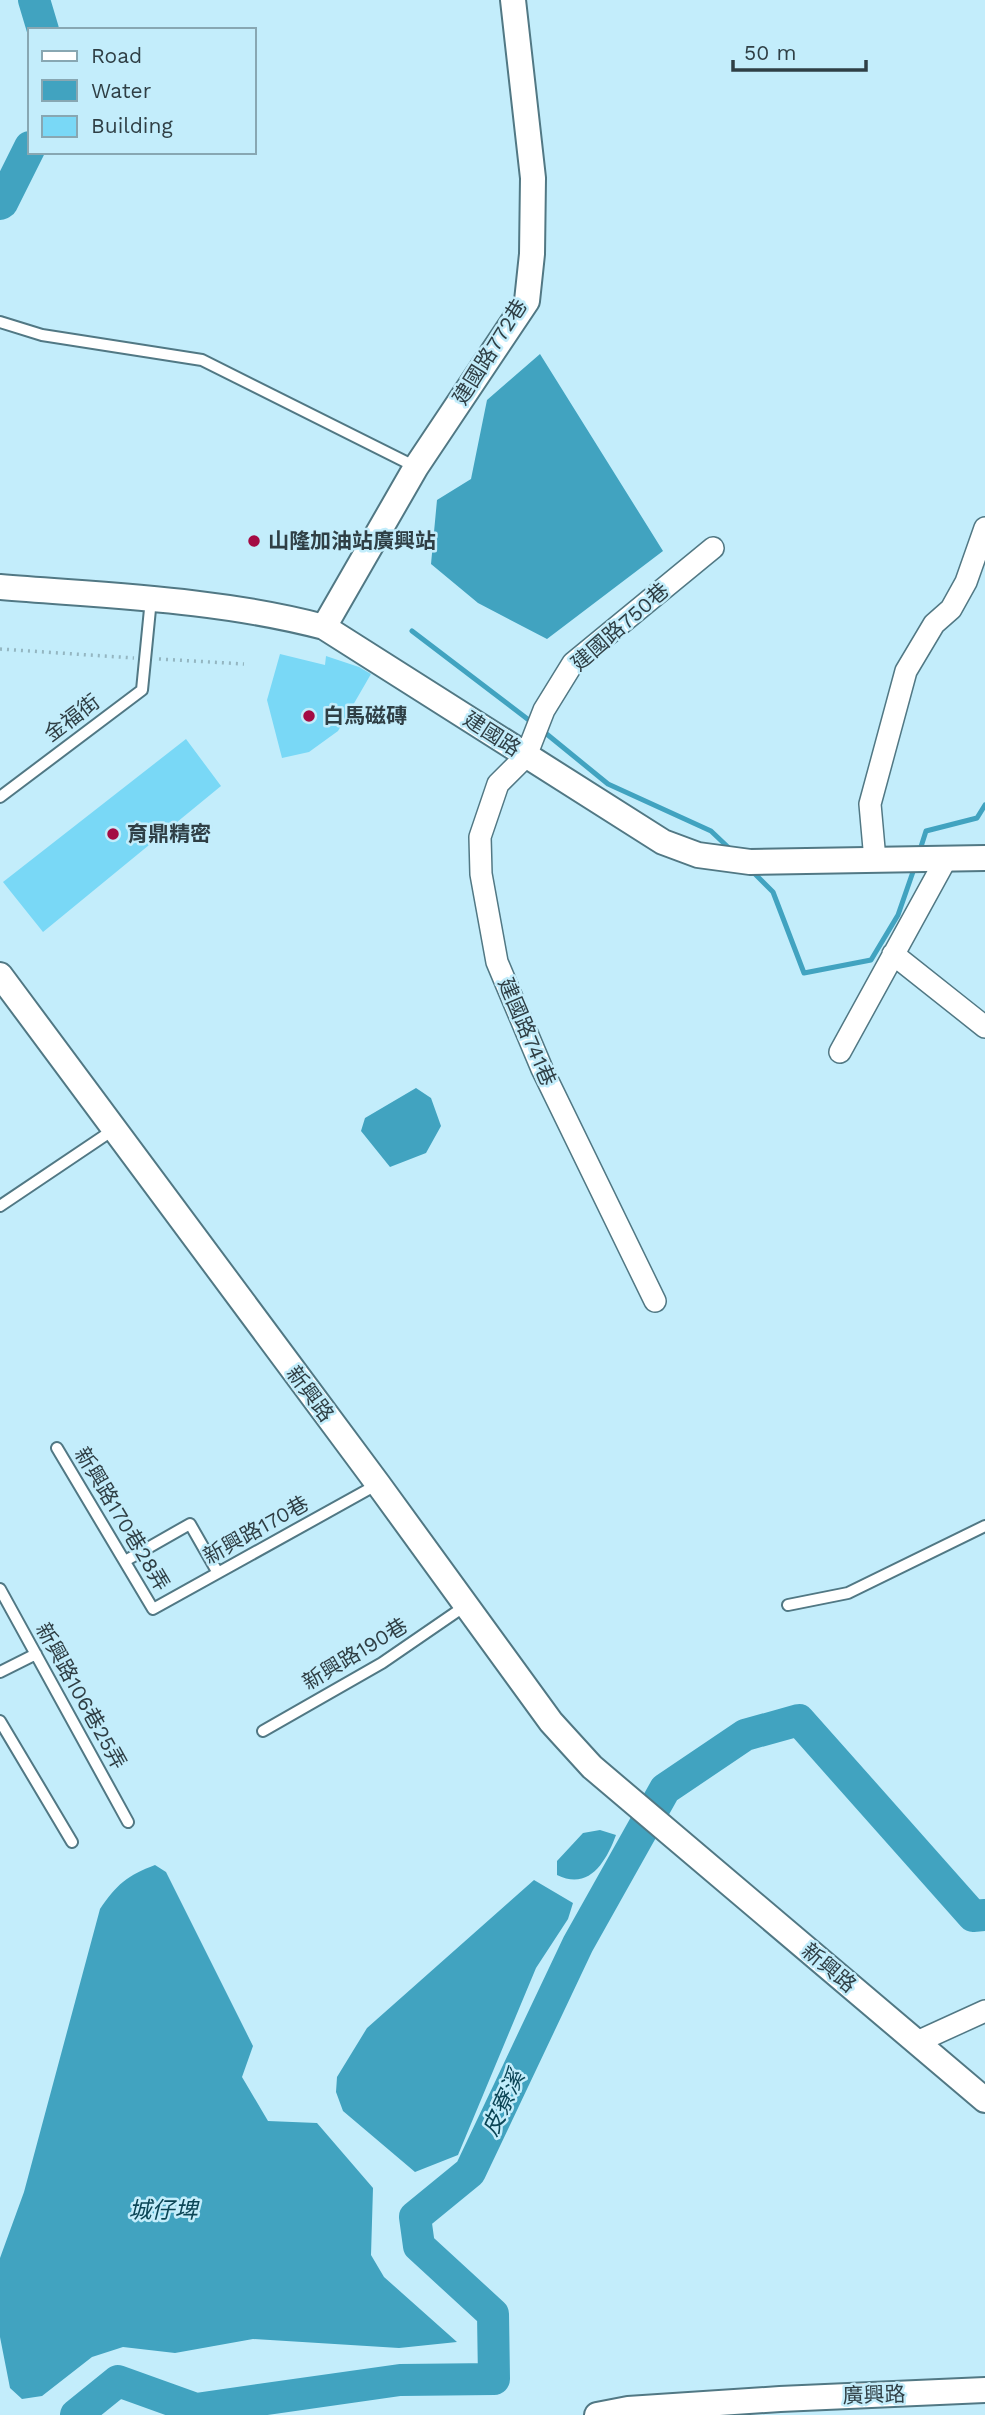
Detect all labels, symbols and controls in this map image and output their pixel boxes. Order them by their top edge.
legend [28,28,256,154]
scale bar [733,28,866,72]
text: 50 m [744,40,796,65]
text: Road [91,43,142,68]
text: Water [91,78,152,103]
text: Building [91,113,173,138]
street label: 建國路772巷 [447,294,532,409]
place label: 山隆加油站廣興站 [268,528,436,553]
marker: 山隆加油站廣興站 [246,533,262,549]
street label: 建國路750巷 [566,577,674,676]
street label: 金福街 [39,689,104,747]
place label: 白馬磁磚 [323,703,407,728]
street label: 建國路 [459,706,525,761]
marker: 白馬磁磚 [301,708,317,724]
place label: 育鼎精密 [127,821,211,846]
marker: 育鼎精密 [105,826,121,842]
street label: 建國路741巷 [493,974,561,1090]
street label: 新興路 [281,1361,339,1426]
street label: 新興路170巷28弄 [70,1443,175,1595]
street label: 新興路170巷 [199,1490,313,1569]
street label: 新興路190巷 [298,1612,412,1695]
street label: 新興路106巷25弄 [31,1618,132,1773]
street label: 新興路 [797,1938,861,1997]
water label: 皮寮溪 [477,2064,532,2140]
water label: 城仔埤 [129,2197,201,2224]
street label: 廣興路 [842,2381,906,2408]

